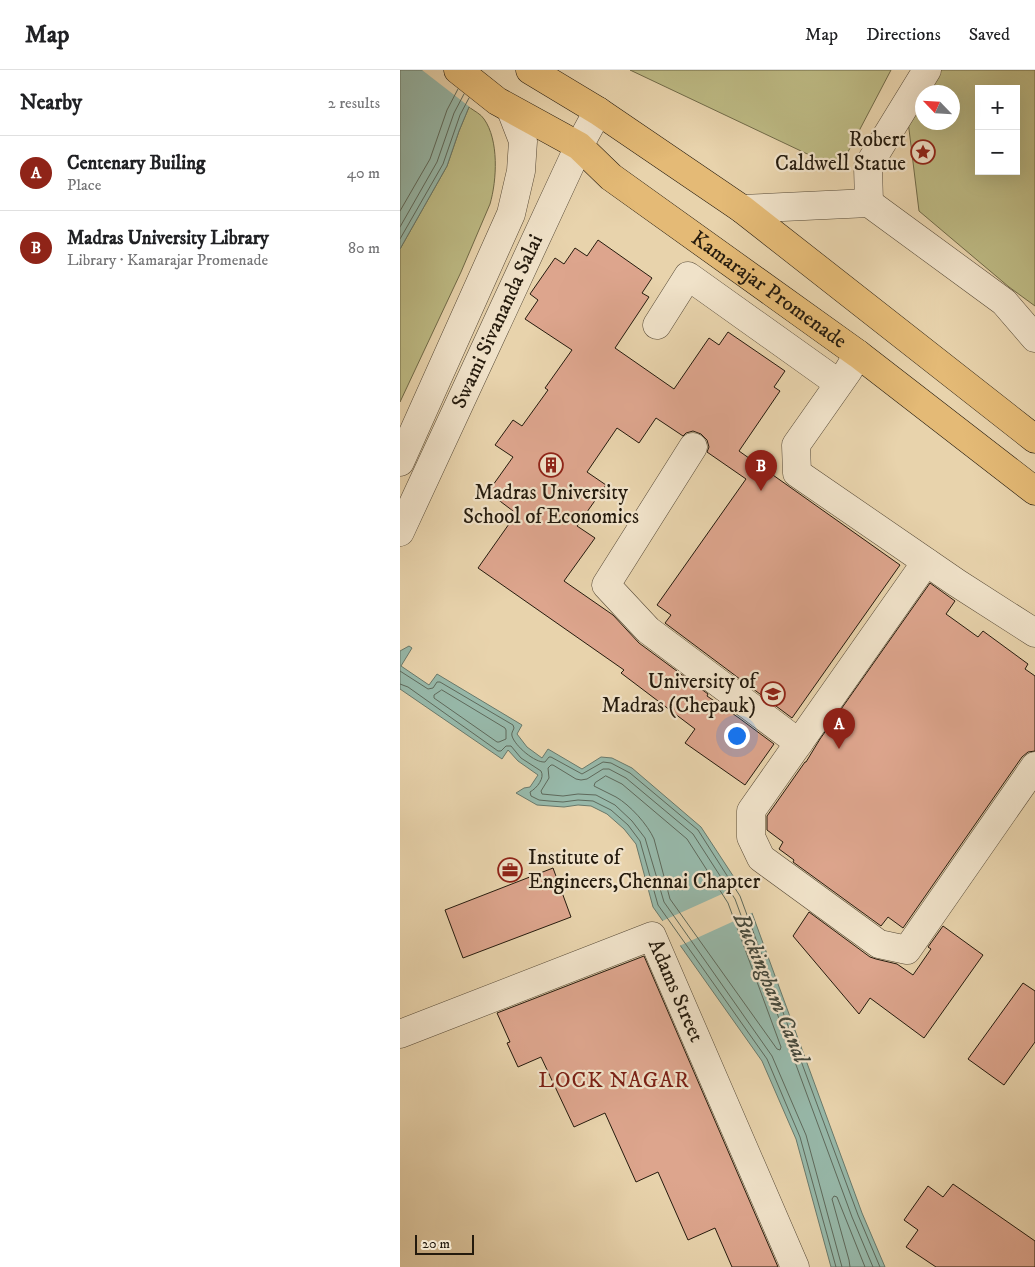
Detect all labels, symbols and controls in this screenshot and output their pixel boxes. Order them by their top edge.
text: Map [25,20,69,50]
text: Map [805,24,838,46]
text: Directions [866,24,941,46]
text: Saved [969,24,1010,46]
north arrow [915,85,960,130]
map controls [975,85,1020,175]
button: + [975,85,1020,130]
text: Nearby [20,90,82,116]
text: 2 results [328,93,380,113]
place label: Robert Caldwell Statue [775,127,906,177]
button: − [975,130,1020,175]
place icon: Robert Caldwell Statue [910,139,936,165]
text: Centenary Builing [67,152,205,175]
text: A [31,163,41,183]
text: 40 m [347,163,380,183]
text: Place [67,175,101,195]
street label: Kamarajar Promenade [686,226,852,355]
text: Madras University Library [67,227,269,250]
street label: Swami Sivananda Salai [446,230,549,413]
text: B [31,238,41,258]
text: 80 m [348,238,380,258]
text: Library · Kamarajar Promenade [67,250,268,270]
pin: B [745,450,777,491]
building icon: Madras University School of Economics [538,452,564,478]
place label: Madras University School of Economics [463,480,639,530]
place label: University of Madras (Chepauk) [602,669,759,719]
school or university icon: University of Madras (Chepauk) [760,681,786,707]
pin: A [823,708,855,749]
your location [724,723,750,749]
place label: Institute of Engineers,Chennai Chapter [528,845,760,895]
office icon: Institute of Engineers,Chennai Chapter [497,857,523,883]
water label: Buckingham Canal [727,908,816,1069]
street label: Adams Street [642,935,709,1047]
district label: LOCK NAGAR [538,1067,690,1094]
scale bar [415,1232,474,1255]
text: 20 m [422,1235,450,1253]

